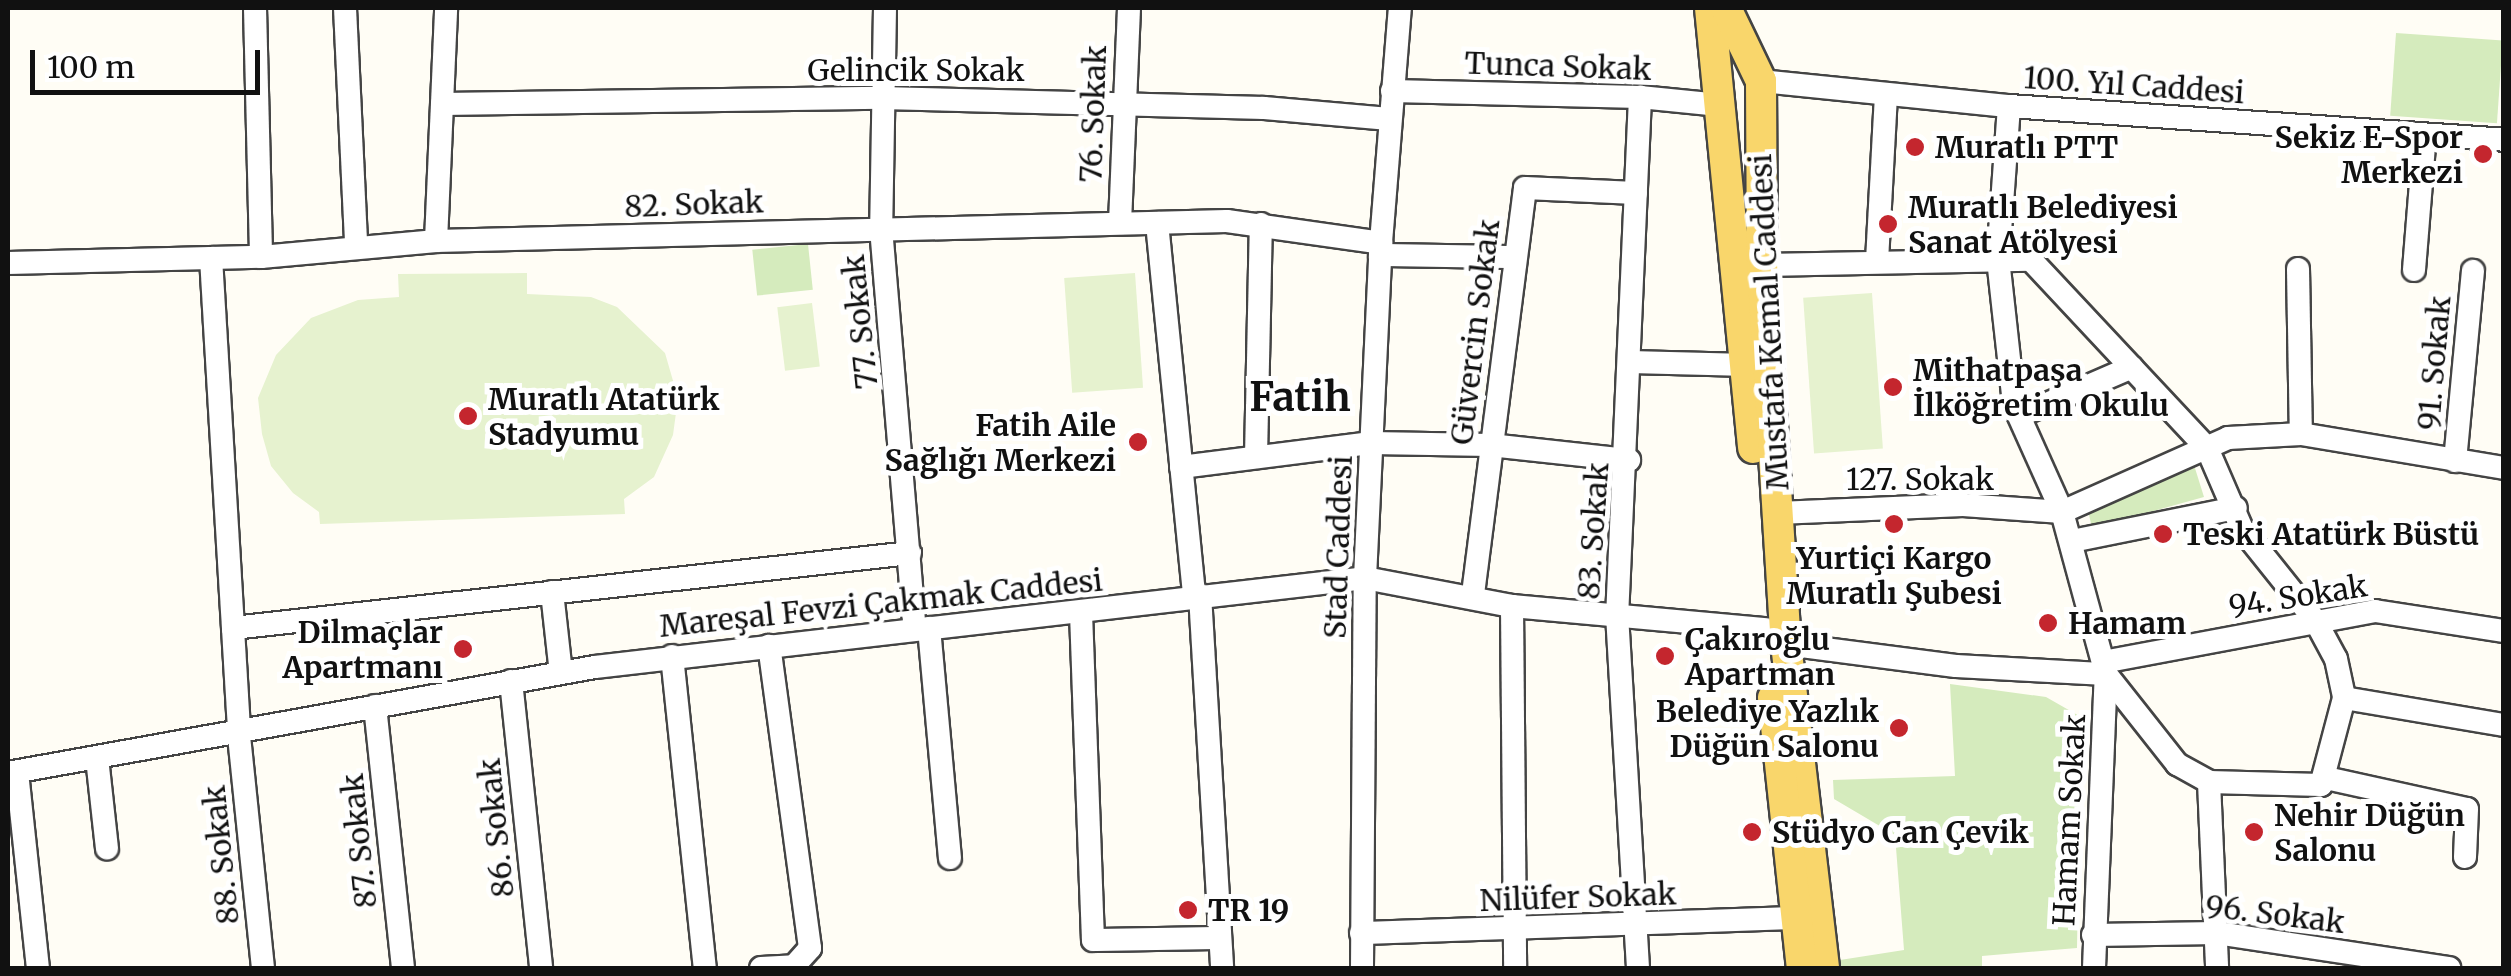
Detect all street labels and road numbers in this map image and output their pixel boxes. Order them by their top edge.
street label: 76. Sokak [1073,45,1113,183]
street label: Tunca Sokak [1464,45,1652,87]
street label: Gelincik Sokak [807,52,1025,88]
street label: 100. Yıl Caddesi [2022,59,2246,111]
street label: Mustafa Kemal Caddesi [1742,153,1796,491]
street label: 82. Sokak [624,184,764,224]
street label: Güvercin Sokak [1443,217,1507,447]
street label: 77. Sokak [835,253,885,391]
street label: 91. Sokak [2410,294,2458,432]
street label: Stad Caddesi [1317,455,1359,639]
street label: 83. Sokak [1570,461,1616,601]
street label: 127. Sokak [1846,461,1994,497]
street label: Mareşal Fevzi Çakmak Caddesi [658,562,1104,644]
street label: 94. Sokak [2226,567,2370,625]
street label: Hamam Sokak [2045,713,2093,927]
street label: 86. Sokak [471,757,521,899]
street label: 87. Sokak [334,772,384,910]
street label: 88. Sokak [196,784,246,926]
street label: Nilüfer Sokak [1479,876,1677,918]
street label: 96. Sokak [2203,888,2347,940]

